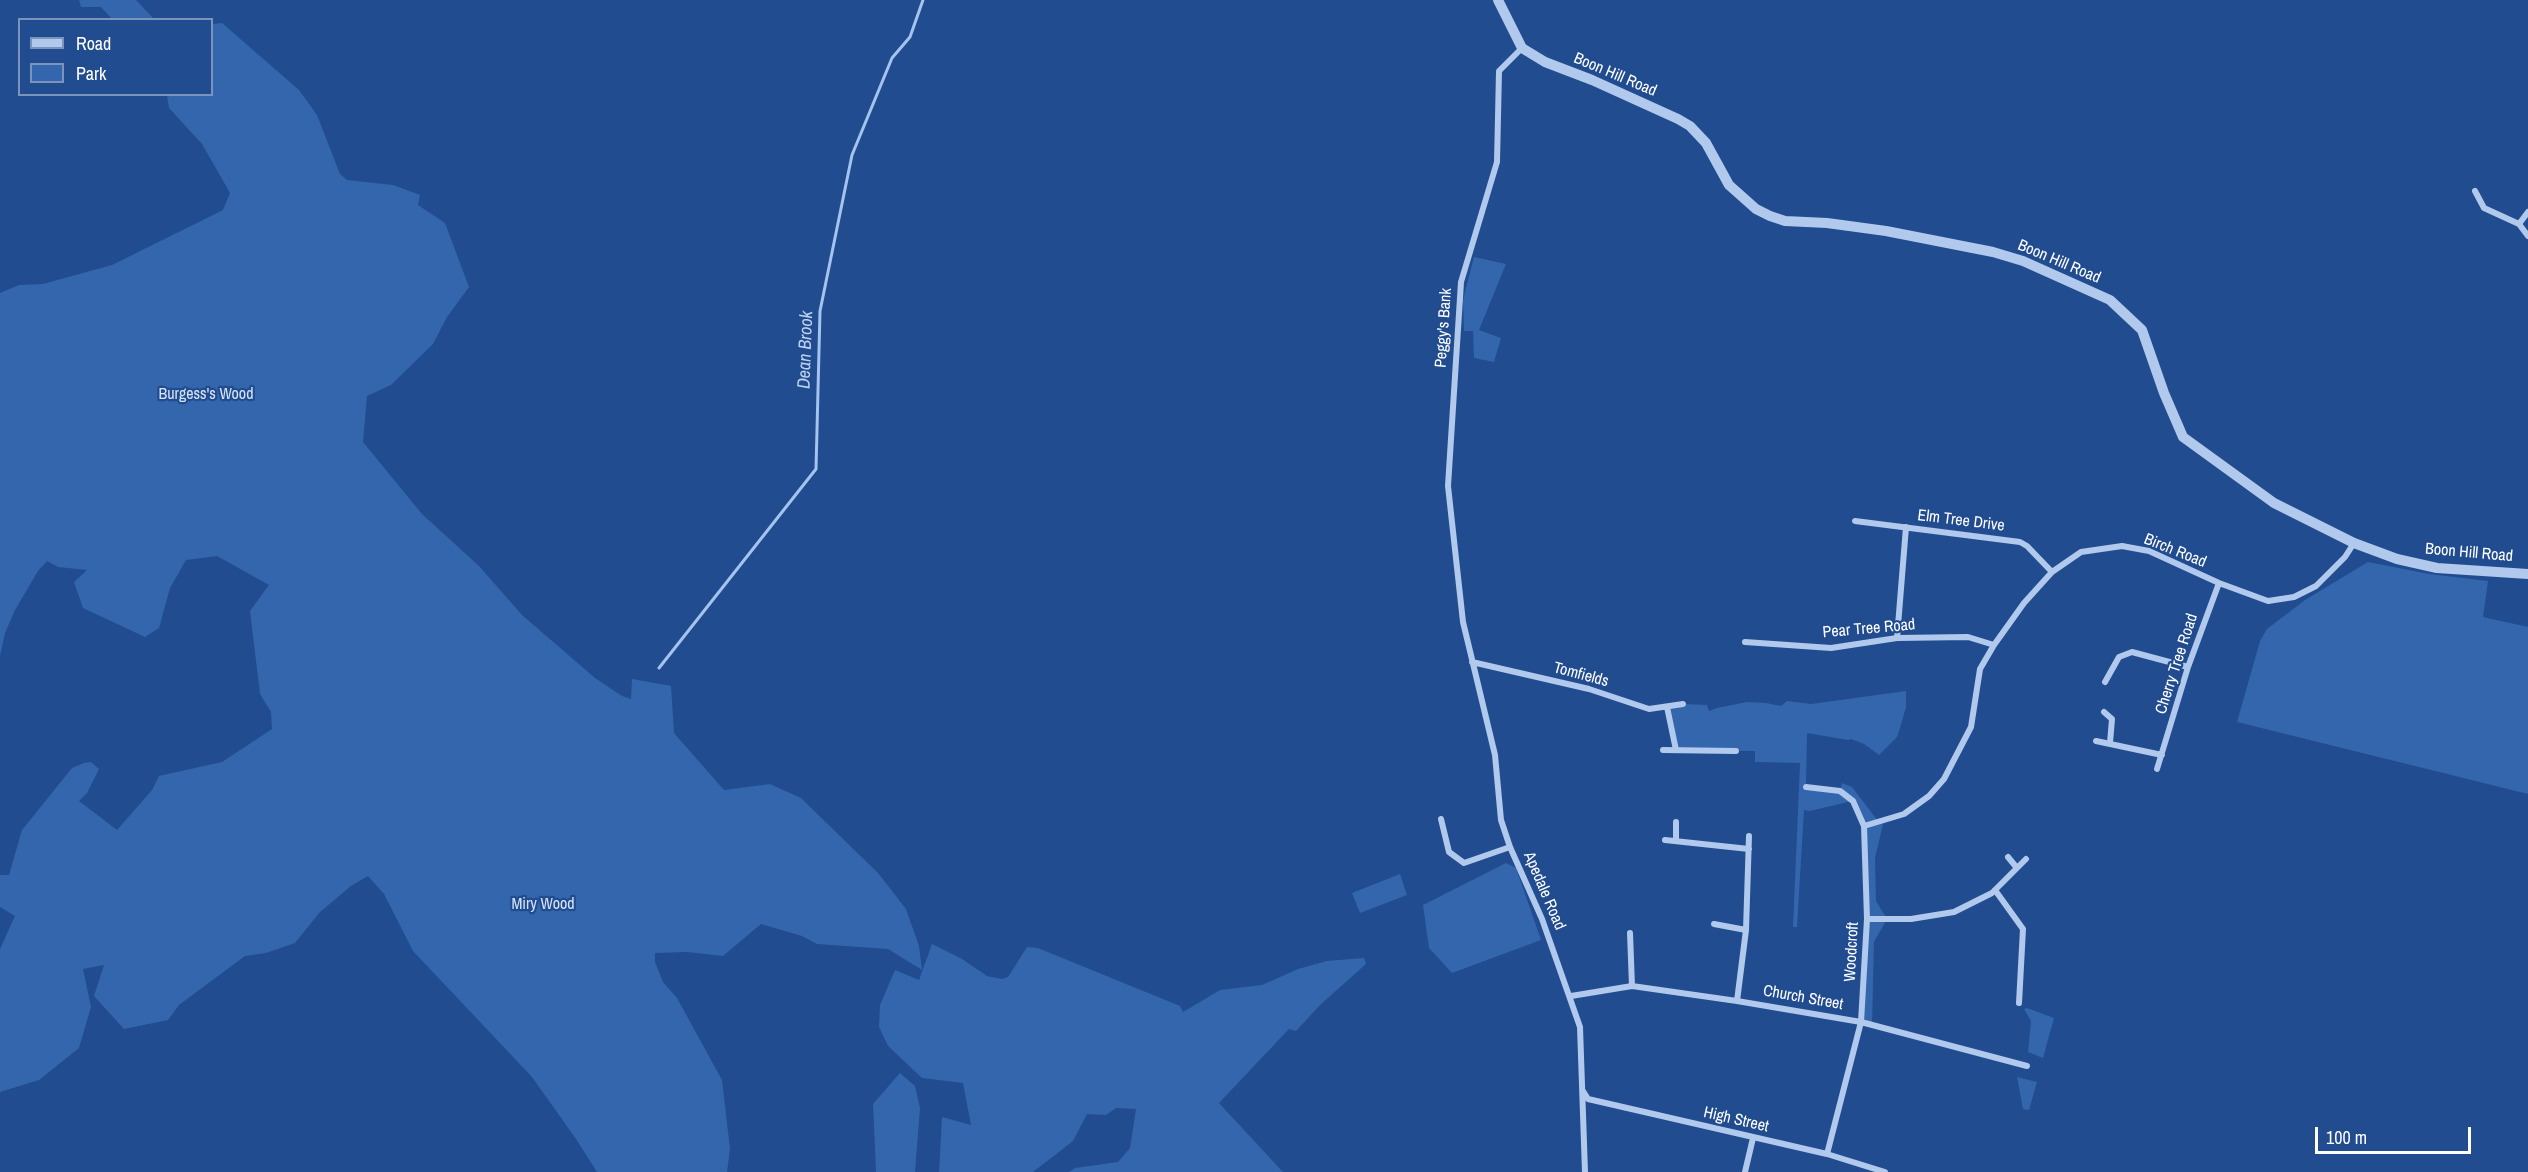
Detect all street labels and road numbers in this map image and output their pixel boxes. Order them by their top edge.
street label: Boon Hill Road [1571,49,1659,101]
street label: Boon Hill Road [2015,236,2103,288]
street label: Peggy's Bank [1432,288,1456,368]
street label: Elm Tree Drive [1916,506,2006,536]
street label: Birch Road [2141,530,2209,572]
street label: Boon Hill Road [2424,540,2514,566]
street label: Cherry Tree Road [2152,611,2202,717]
street label: Pear Tree Road [1822,615,1916,643]
street label: Tomfields [1551,658,1611,692]
street label: Apedale Road [1519,849,1569,933]
street label: Woodcroft [1841,922,1863,982]
street label: Church Street [1761,982,1845,1014]
street label: High Street [1702,1103,1770,1137]

